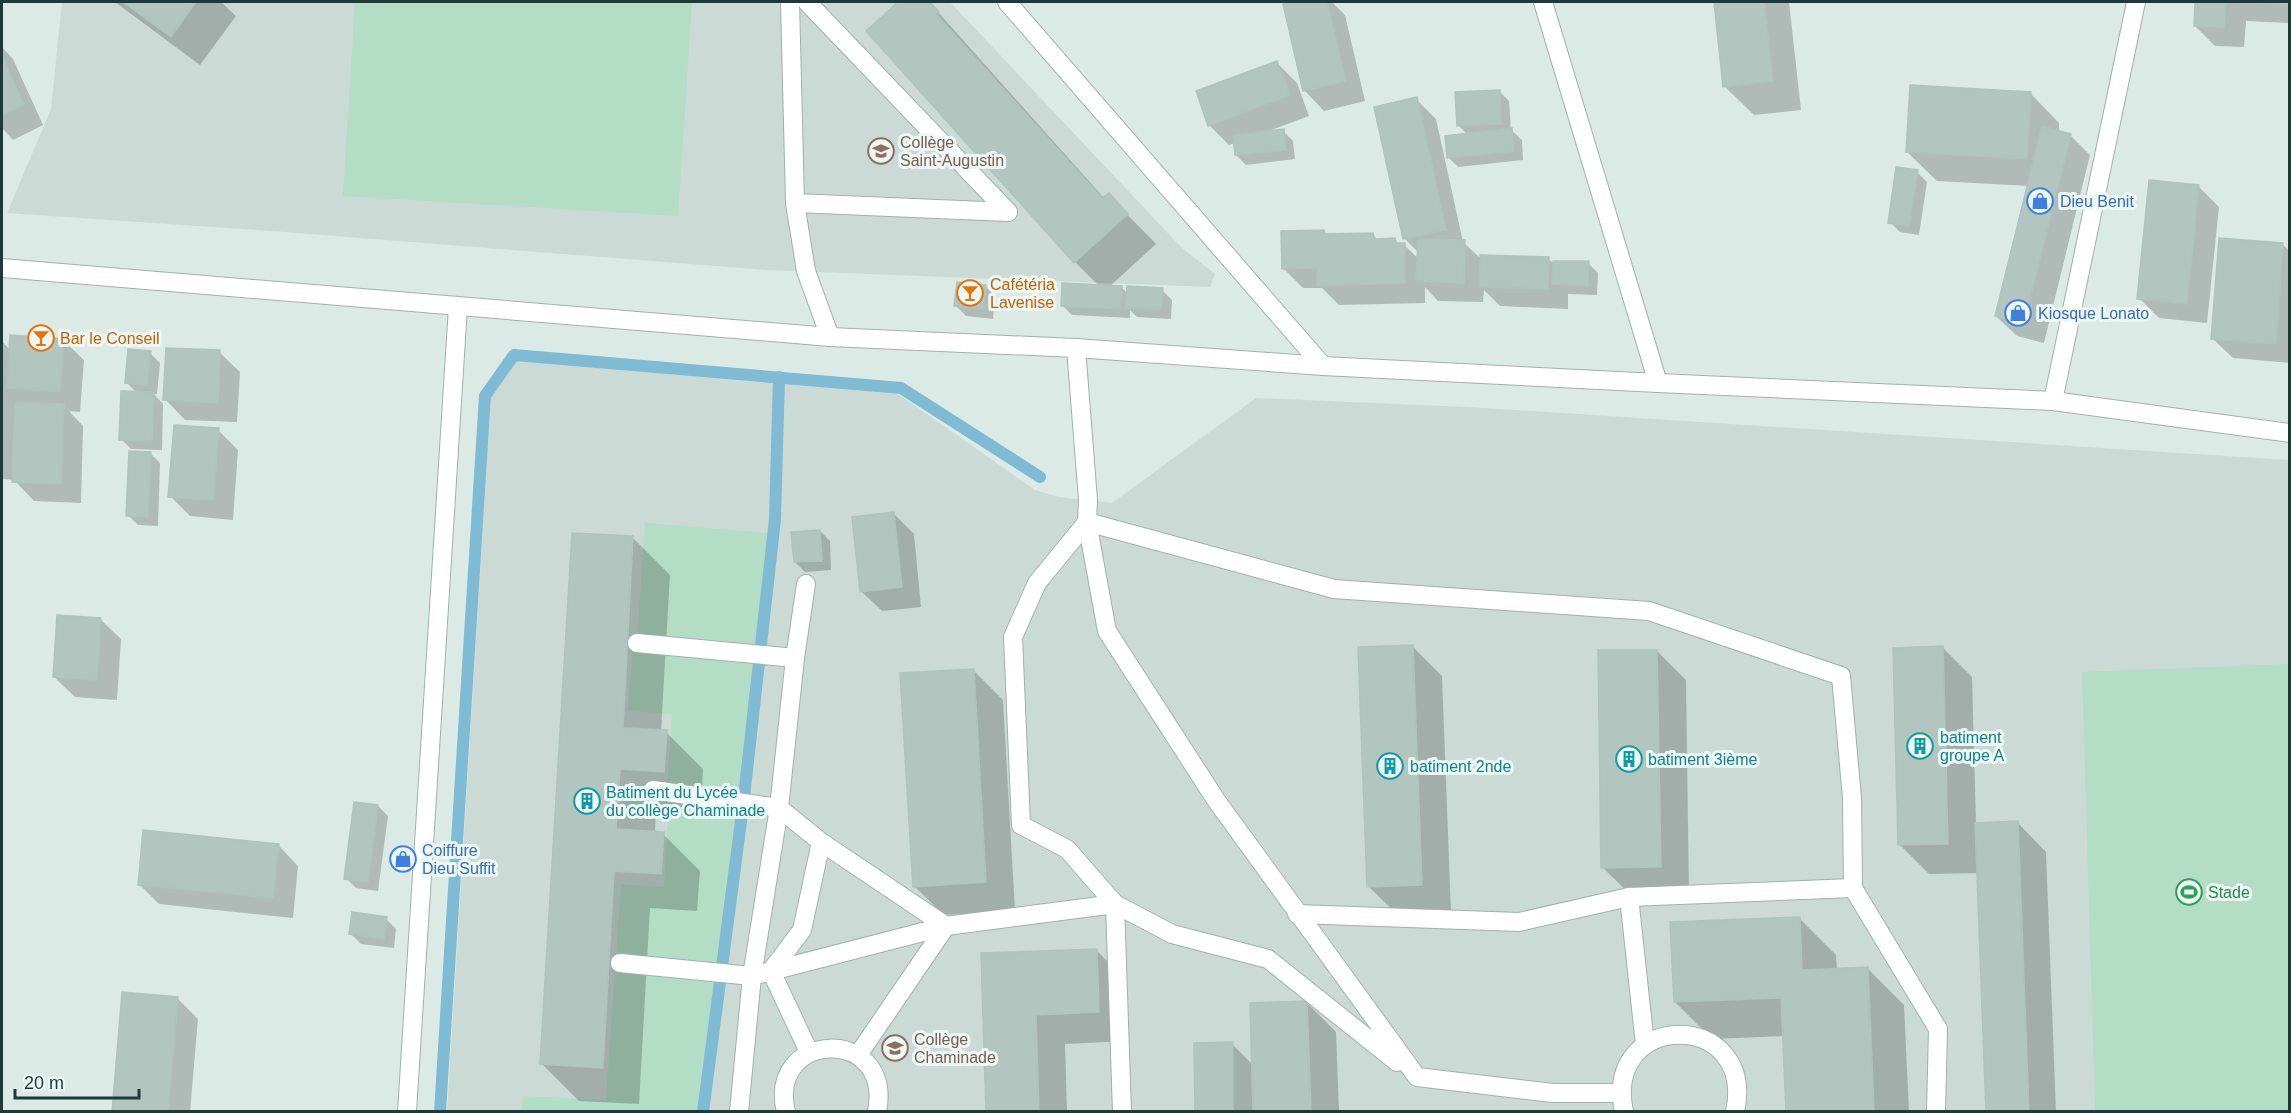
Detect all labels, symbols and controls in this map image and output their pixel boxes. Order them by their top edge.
place label: Collège Saint-Augustin [900,134,1004,169]
school or university icon: Collège Saint-Augustin [866,136,896,166]
shop icon: Dieu Benit [2025,186,2055,216]
place label: Dieu Benit [2060,193,2134,210]
place label: Cafétéria Lavenise [990,276,1055,311]
bar icon: Cafétéria Lavenise [955,278,985,308]
shop icon: Kiosque Lonato [2003,298,2033,328]
place label: Kiosque Lonato [2038,305,2149,322]
bar icon: Bar le Conseil [26,323,56,353]
place label: Bar le Conseil [60,330,160,347]
place label: batiment groupe A [1940,729,2004,764]
building icon: batiment groupe A [1905,731,1935,761]
building icon: batiment 3ième [1614,744,1644,774]
building icon: batiment 2nde [1375,751,1405,781]
place label: batiment 3ième [1648,751,1757,768]
place label: batiment 2nde [1410,758,1512,775]
place label: Batiment du Lycée du collège Chaminade [606,784,765,819]
building icon: Batiment du Lycée du collège Chaminade [572,786,602,816]
place label: Coiffure Dieu Suffit [422,842,496,877]
shop icon: Coiffure Dieu Suffit [388,844,418,874]
sports icon: Stade [2174,877,2204,907]
place label: Stade [2208,884,2250,901]
place label: Collège Chaminade [914,1031,996,1066]
school or university icon: Collège Chaminade [880,1033,910,1063]
scale bar [15,1062,140,1100]
text: 20 m [24,1073,64,1093]

